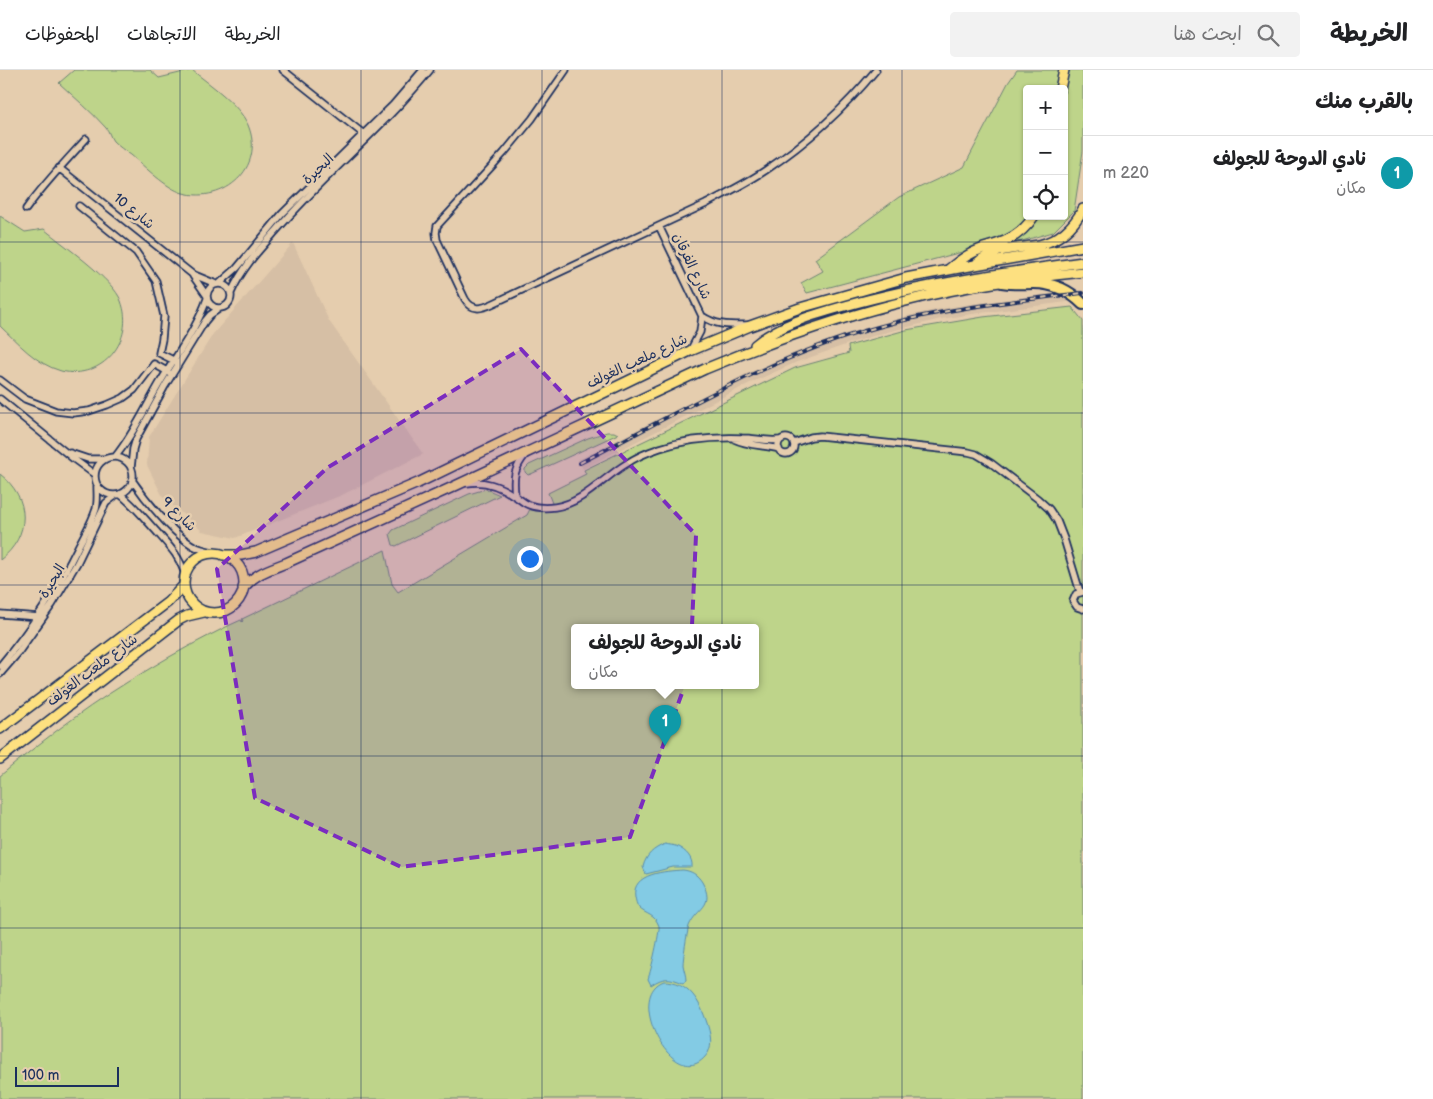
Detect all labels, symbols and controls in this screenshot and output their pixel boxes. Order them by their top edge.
search box [950,12,1300,57]
text: الخريطة [1330,19,1408,48]
icon: search [1254,21,1282,49]
text: ابحث هنا [1173,23,1242,46]
text: المحفوظات [25,24,99,45]
text: الاتجاهات [127,24,197,45]
text: الخريطة [225,24,281,45]
map controls [1023,85,1068,220]
button: + [1023,85,1068,130]
text: بالقرب منك [1315,89,1413,114]
button: − [1023,130,1068,175]
text: نادي الدوحة للجولف [1213,148,1366,171]
street label: البحيرة [299,150,337,188]
text: 220 m [1103,164,1149,183]
text: 1 [1394,164,1400,183]
button: locate [1023,175,1068,220]
text: مكان [1336,179,1366,198]
street label: شارع 10 [109,189,158,233]
street label: شارع الفرقان [668,230,715,302]
street label: شارع ملعب الغولف [584,330,690,393]
street label: شارع 9 [157,493,200,536]
your location [517,546,543,572]
street label: البحيرة [35,561,69,601]
popup [571,624,759,689]
street label: شارع ملعب الغولف [43,630,141,710]
text: نادي الدوحة للجولف [589,632,741,655]
text: مكان [589,663,618,682]
pin: 1 [649,705,681,746]
scale bar [15,1064,119,1087]
text: 100 m [22,1067,59,1084]

